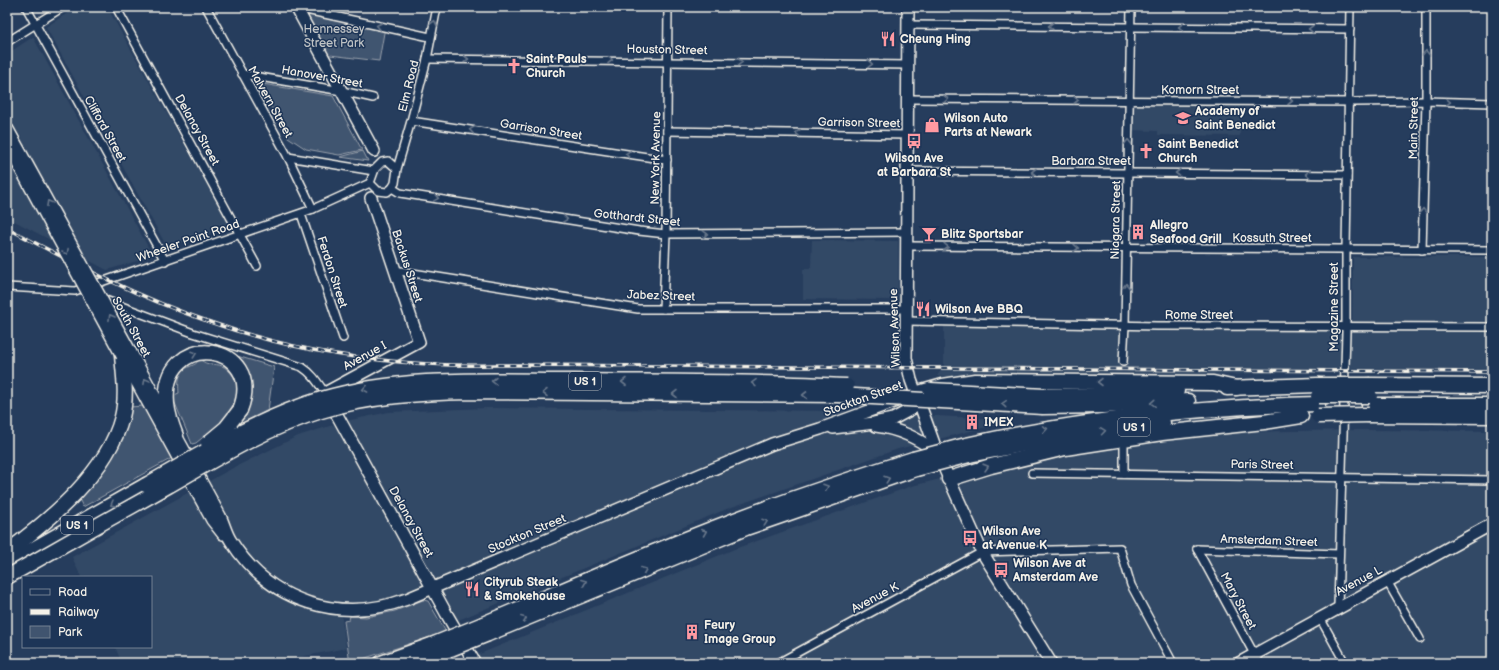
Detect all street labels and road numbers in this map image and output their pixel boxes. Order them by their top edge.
street label: Houston Street [626,42,708,58]
street label: Elm Road [395,58,423,113]
street label: Hanover Street [280,62,364,92]
street label: Malvern Street [244,64,296,141]
street label: Komorn Street [1161,83,1239,98]
street label: Delancy Street [171,92,223,168]
street label: Clifford Street [81,93,130,165]
street label: Main Street [1406,96,1422,159]
street label: New York Avenue [648,111,664,205]
street label: Garrison Street [818,115,901,131]
street label: Garrison Street [499,116,583,144]
street label: Barbara Street [1051,154,1131,169]
street label: Niagara Street [1108,180,1124,260]
street label: Gotthardt Street [593,206,681,230]
street label: Wheeler Point Road [134,216,242,266]
street label: Backus Street [388,228,426,305]
street label: Kossuth Street [1232,231,1312,246]
street label: Ferdon Street [313,234,351,310]
street label: Magazine Street [1327,262,1342,352]
street label: Jabez Street [627,287,696,305]
street label: Wilson Avenue [886,288,904,368]
street label: South Street [108,294,154,360]
street label: Rome Street [1165,308,1233,323]
street label: Avenue I [341,338,390,374]
road number: US 1 [569,372,601,390]
street label: Stockton Street [821,378,905,420]
road number: US 1 [1118,418,1150,436]
street label: Paris Street [1230,457,1294,473]
street label: Delancy Street [385,484,437,560]
street label: Stockton Street [486,511,568,557]
road number: US 1 [61,516,93,534]
street label: Amsterdam Street [1220,532,1318,550]
street label: Avenue L [1333,562,1385,599]
street label: Mary Street [1217,570,1259,632]
street label: Avenue K [849,579,901,617]

